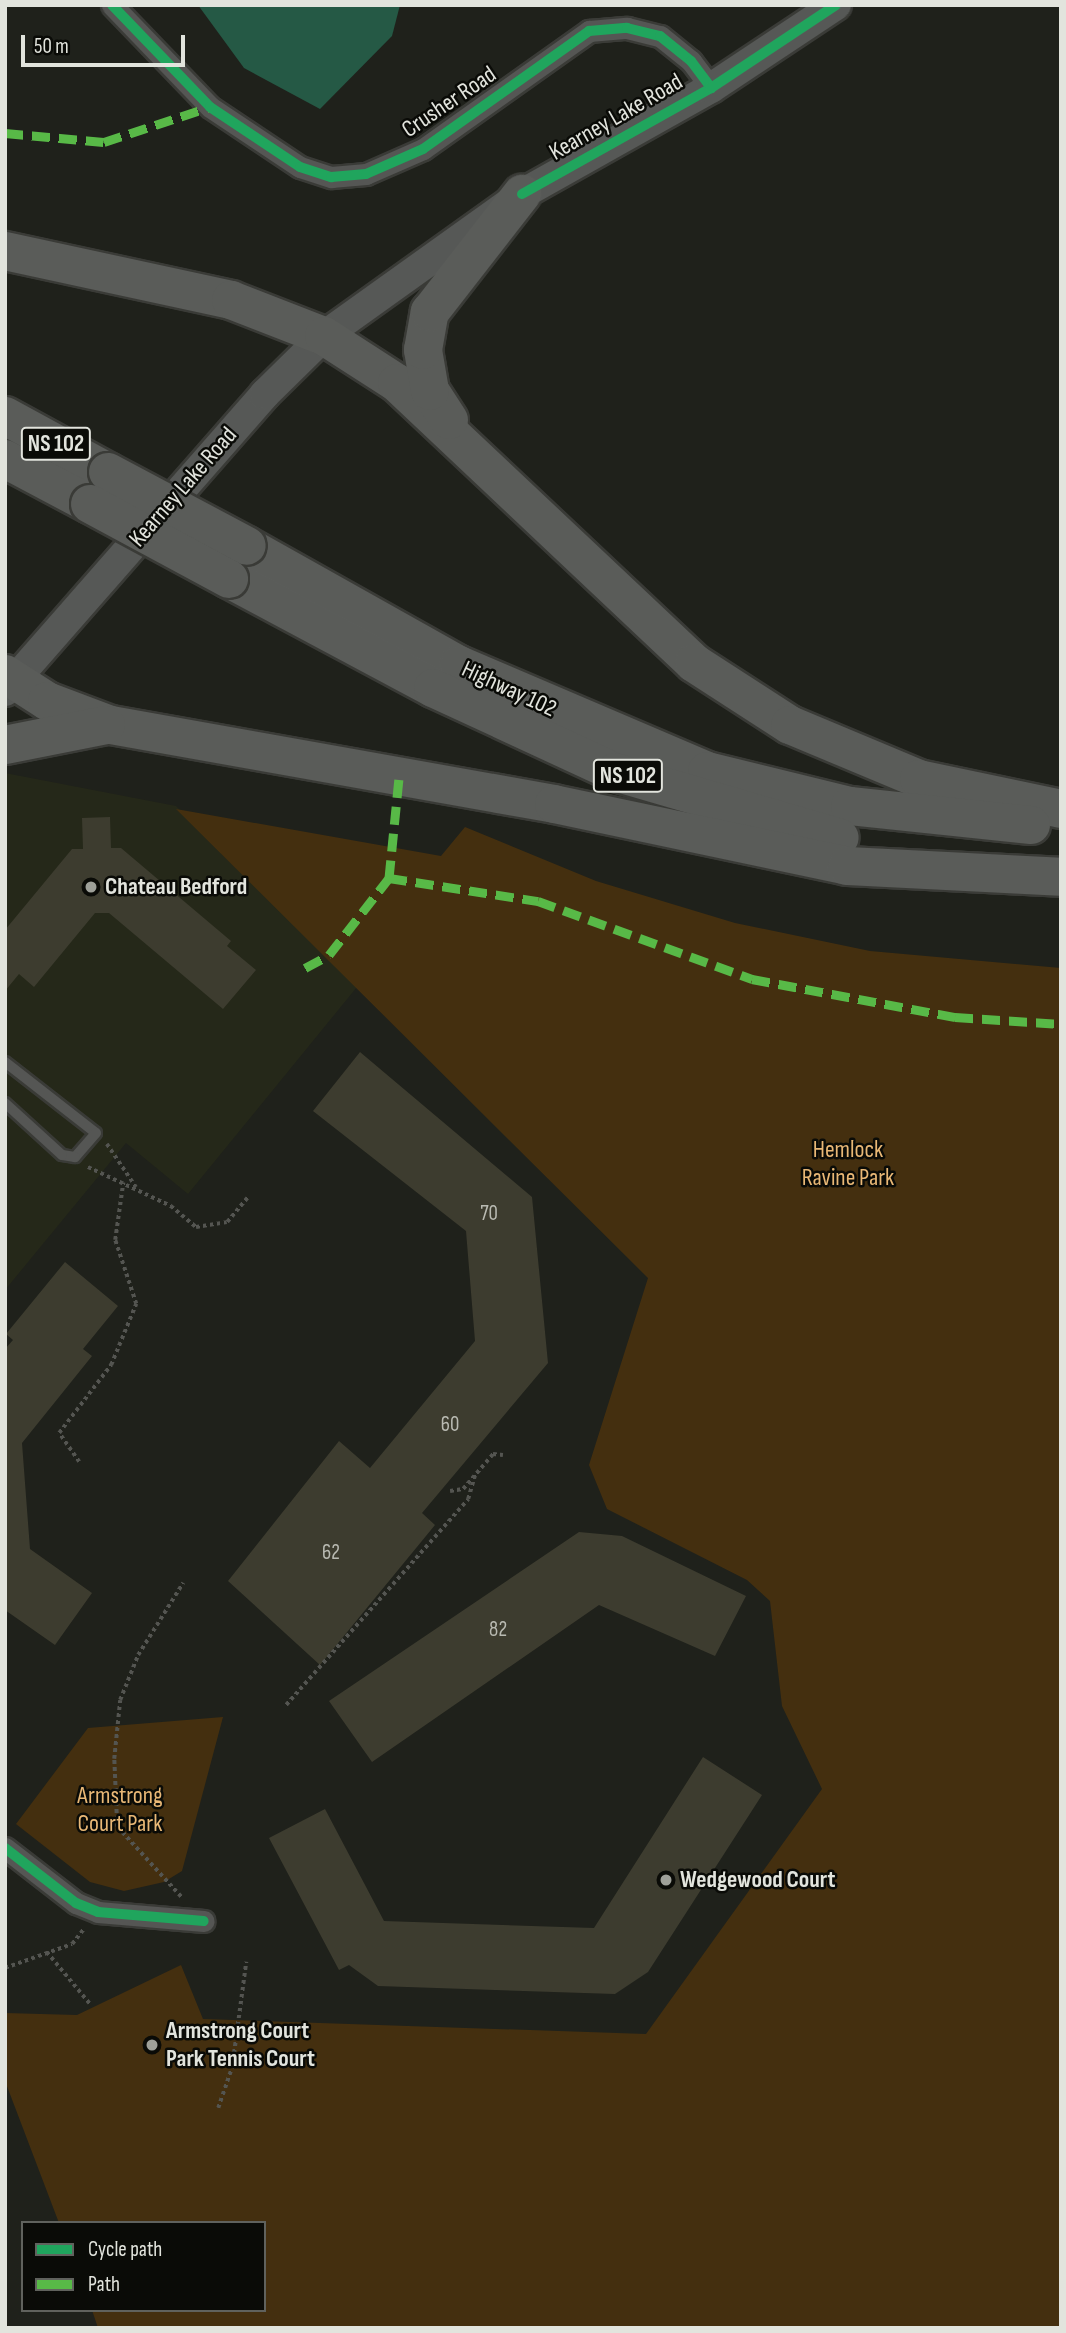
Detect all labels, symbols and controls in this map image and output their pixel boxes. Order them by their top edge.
scale bar [24,21,189,65]
text: 50 m [34,34,69,59]
street label: Crusher Road [396,60,502,144]
street label: Kearney Lake Road [544,67,688,167]
street label: Kearney Lake Road [123,421,243,553]
road number: NS 102 [19,424,93,464]
street label: Highway 102 [457,655,561,723]
road number: NS 102 [591,756,665,796]
place label: Chateau Bedford [105,873,247,901]
marker: Chateau Bedford [83,879,99,895]
park label: Hemlock Ravine Park [802,1136,894,1192]
house number: 70 [480,1201,498,1227]
house number: 60 [441,1412,459,1438]
house number: 62 [322,1540,340,1566]
house number: 82 [489,1617,507,1643]
park label: Armstrong Court Park [77,1782,163,1838]
place label: Wedgewood Court [680,1866,835,1894]
marker: Wedgewood Court [658,1872,674,1888]
place label: Armstrong Court Park Tennis Court [166,2017,315,2073]
marker: Armstrong Court Park Tennis Court [144,2037,160,2053]
legend [21,2221,266,2312]
text: Cycle path [88,2237,162,2262]
text: Path [88,2272,120,2297]

